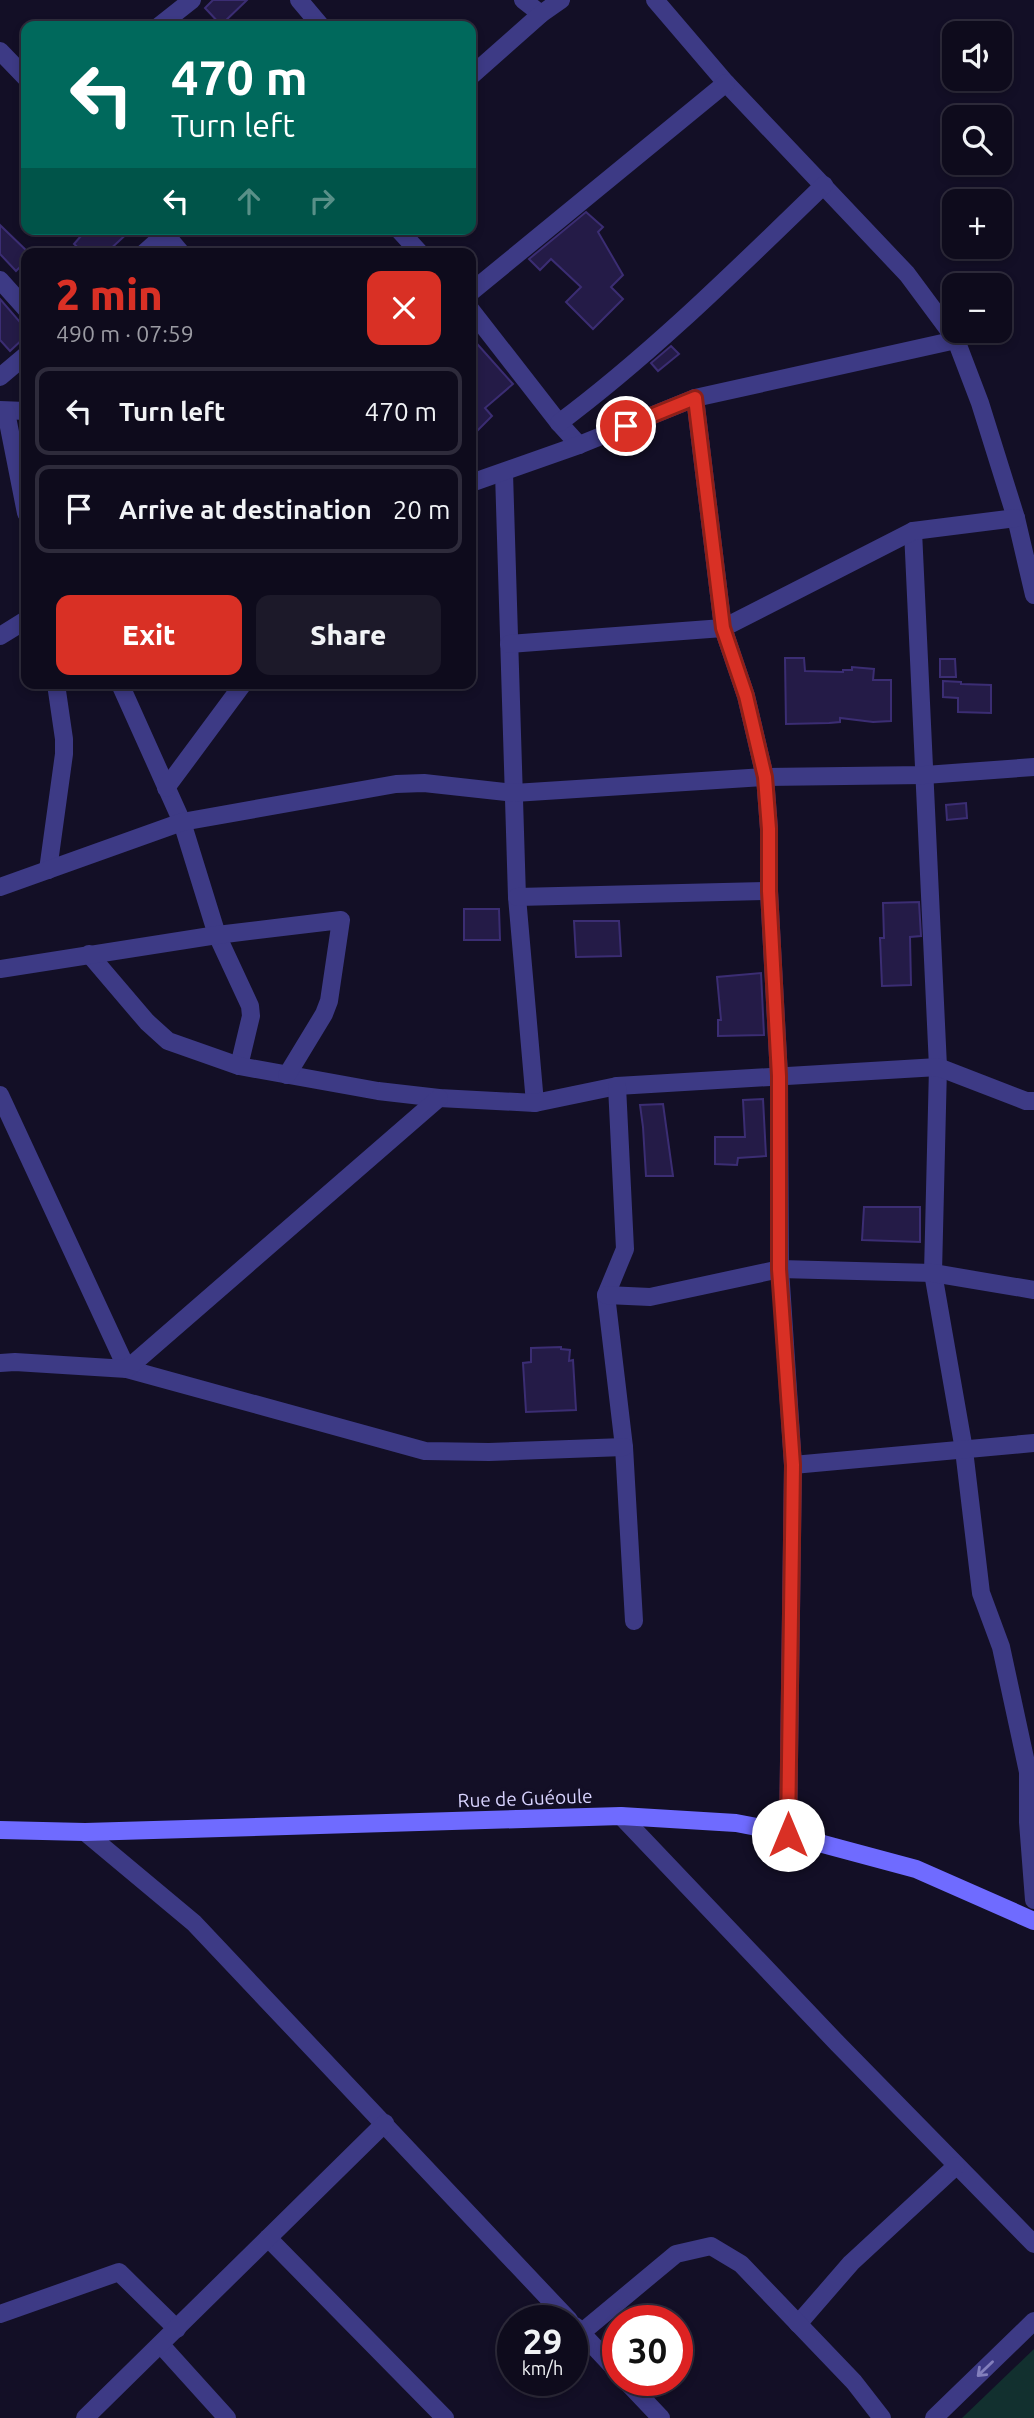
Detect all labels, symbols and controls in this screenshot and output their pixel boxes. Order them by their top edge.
map controls [942,21,1012,343]
button: sound [942,21,1012,91]
icon: left [56,49,147,140]
text: 470 m [171,49,308,104]
button: search [942,105,1012,175]
text: Turn left [171,107,295,143]
icon: left [157,182,195,220]
icon: ahead [230,182,268,220]
icon: right [303,182,341,220]
button: + [942,189,1012,259]
text: 2 min [56,271,163,318]
button: close [367,271,441,345]
button: − [942,273,1012,343]
text: 490 m · 07:59 [56,321,194,346]
icon: left [60,392,98,430]
pin [596,396,656,456]
text: Turn left [119,397,225,426]
text: 470 m [365,397,437,426]
icon: arrive [607,407,645,445]
icon: arrive [60,490,98,528]
text: Arrive at destination [119,495,372,524]
text: 20 m [393,495,450,524]
button: Exit [56,595,242,675]
button: Share [256,595,441,675]
street label: Rue de Guéoule [457,1785,593,1811]
position arrow [751,1798,825,1872]
speed limit sign: 30 [602,2305,693,2396]
text: 29 [523,2321,562,2361]
text: km/h [522,2358,563,2378]
one-way arrow [977,2360,994,2377]

